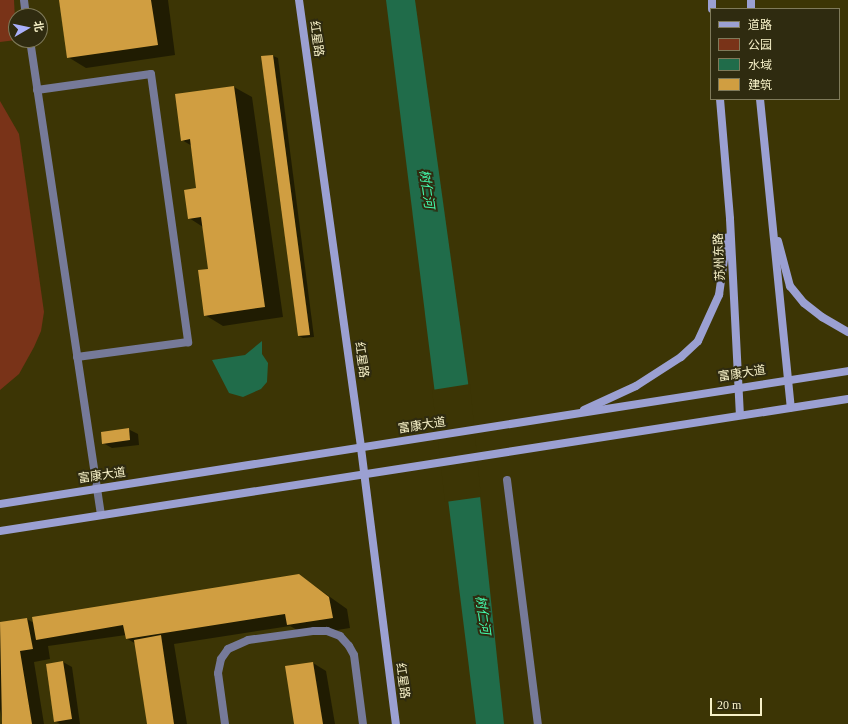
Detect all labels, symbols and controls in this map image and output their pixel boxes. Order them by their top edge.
north arrow [8,8,48,48]
legend [710,8,840,100]
text: 道路 [748,18,772,32]
text: 北 [32,20,46,33]
street label: 红星路 [306,20,326,58]
text: 公园 [748,38,772,52]
text: 水域 [748,58,772,72]
text: 建筑 [748,78,772,92]
water label: 树仁河 [416,169,436,209]
street label: 苏州东路 [712,233,728,281]
street label: 红星路 [351,341,371,379]
street label: 富康大道 [717,363,767,385]
street label: 富康大道 [397,415,447,437]
street label: 富康大道 [77,466,127,486]
water label: 树仁河 [472,595,492,635]
street label: 红星路 [392,662,412,700]
scale bar [712,690,764,716]
text: 20 m [717,698,741,712]

